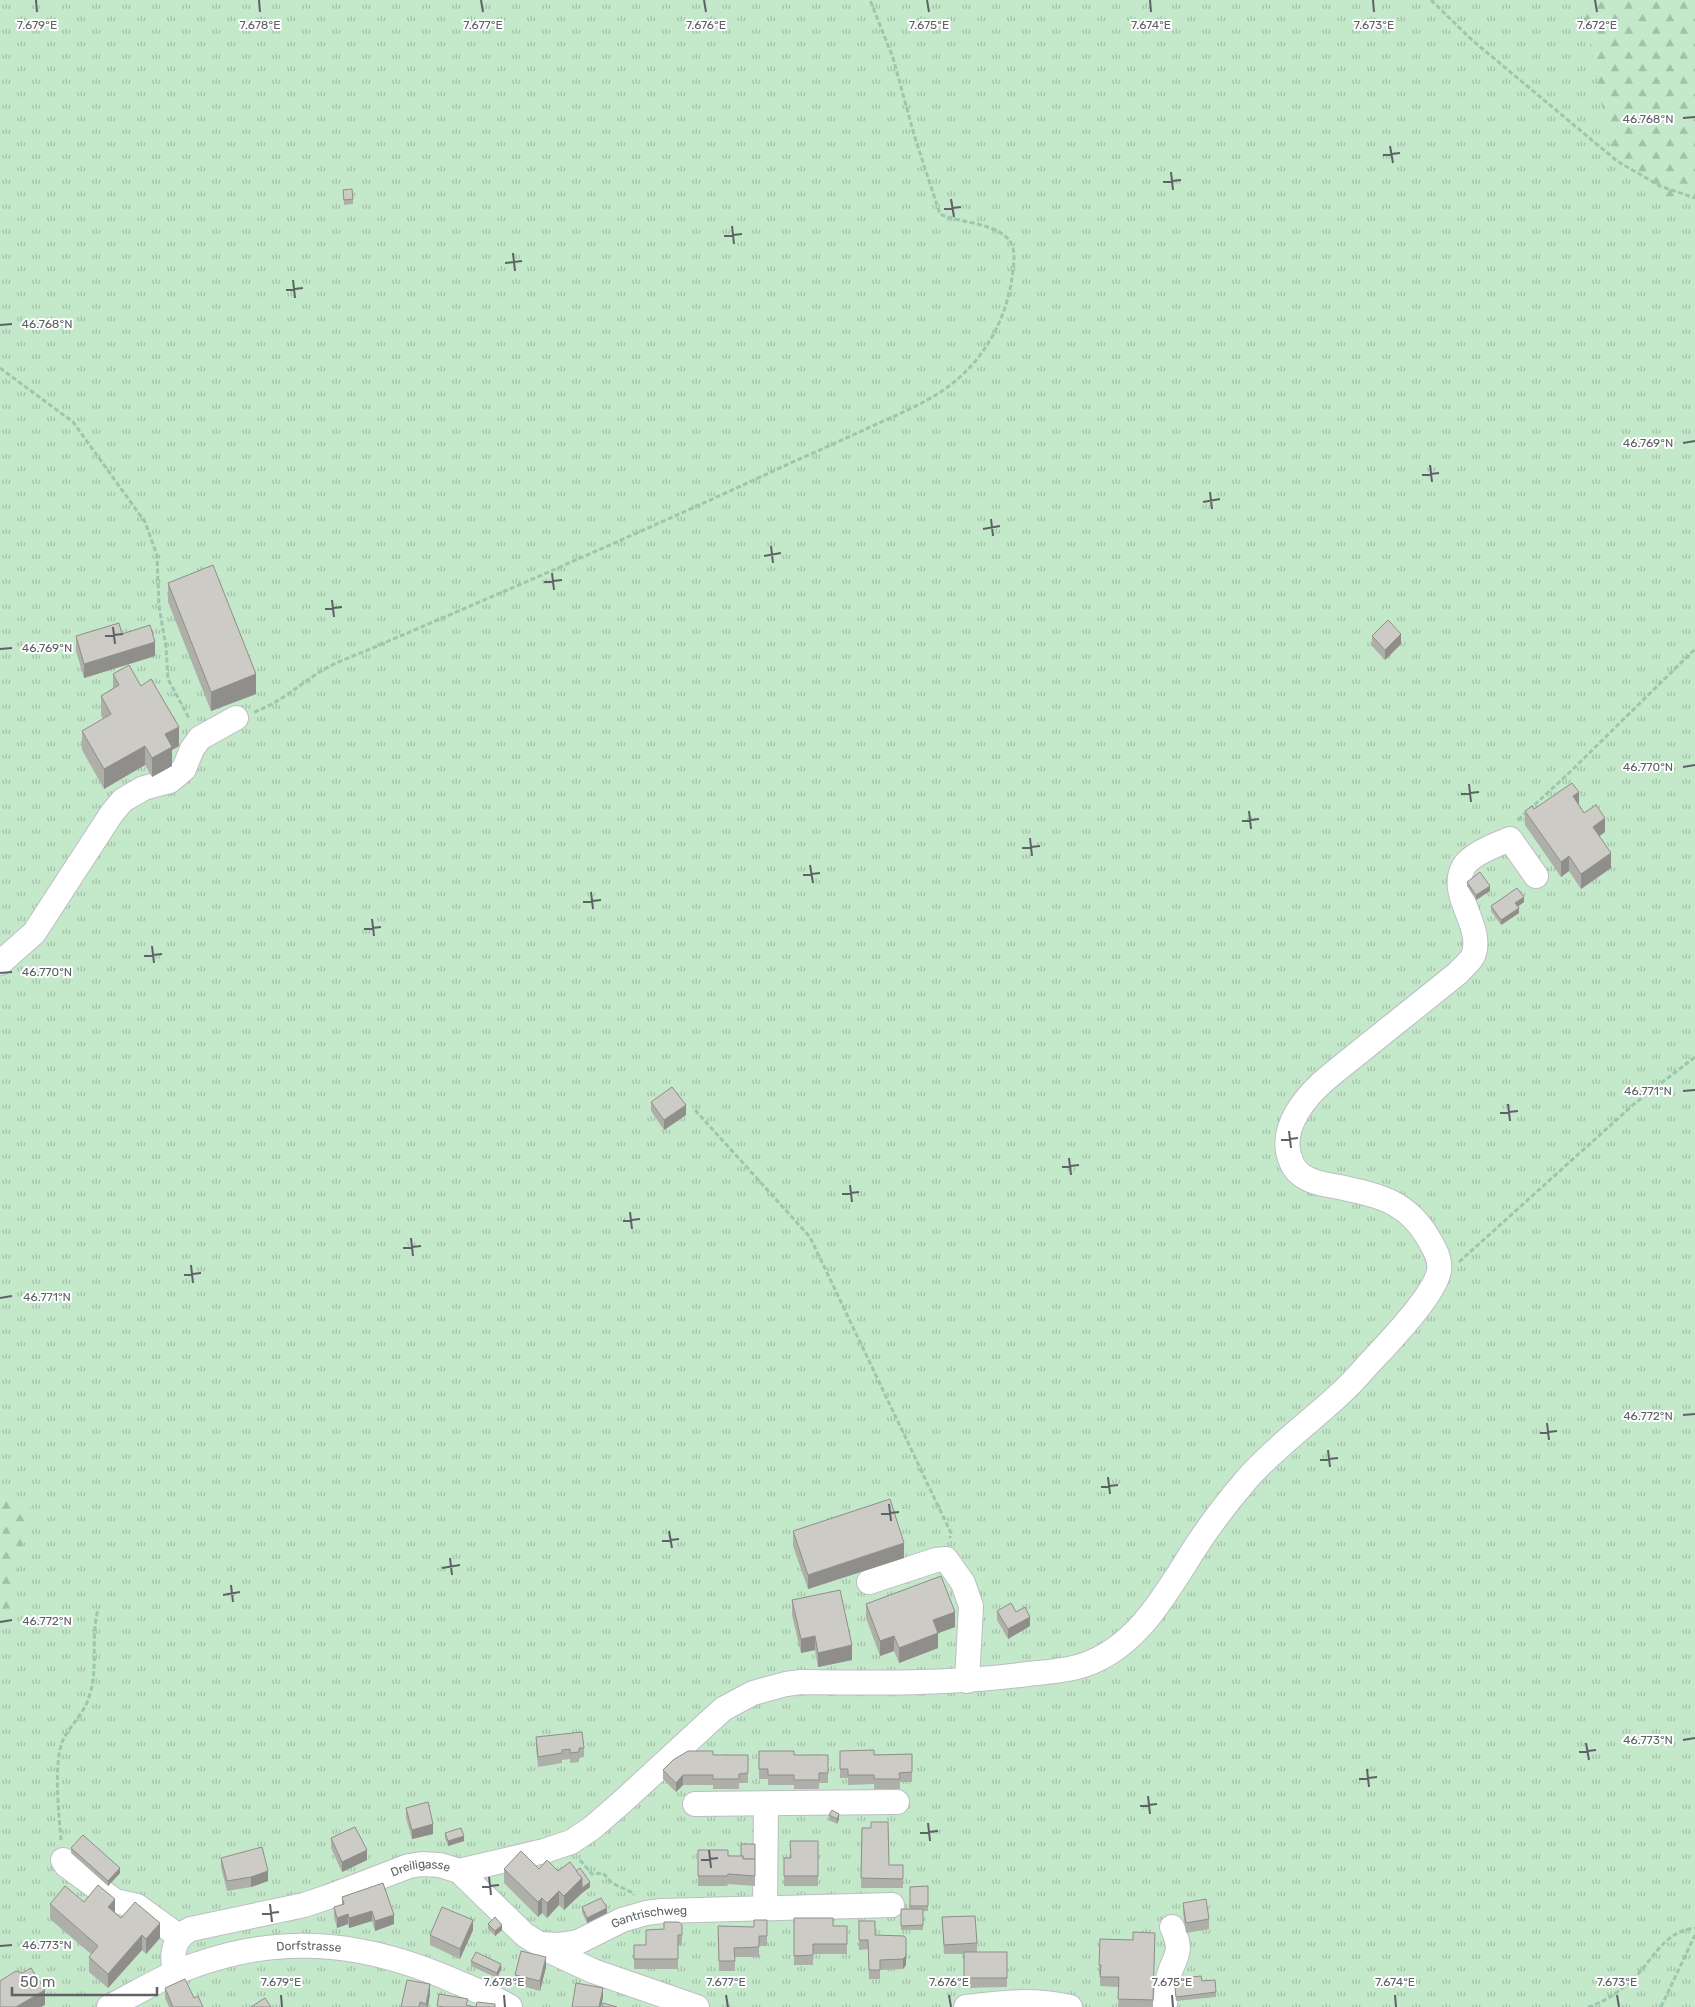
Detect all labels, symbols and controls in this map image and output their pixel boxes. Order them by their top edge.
text: 7.679°E [17,18,57,32]
text: 7.678°E [240,18,280,32]
text: 7.677°E [463,18,503,32]
text: 7.676°E [686,18,726,32]
text: 7.675°E [909,18,949,32]
text: 7.674°E [1131,18,1171,32]
text: 7.673°E [1354,18,1394,32]
text: 7.672°E [1577,18,1617,32]
text: 46.768°N [1623,112,1674,126]
text: 46.768°N [22,317,73,331]
text: 46.769°N [1623,436,1673,450]
text: 46.769°N [22,641,72,655]
text: 46.770°N [1623,760,1673,774]
text: 46.770°N [22,965,72,979]
text: 46.771°N [1624,1084,1672,1098]
text: 46.771°N [23,1290,71,1304]
text: 46.772°N [1623,1409,1673,1423]
text: 46.772°N [22,1614,72,1628]
text: 46.773°N [1623,1733,1673,1747]
street label: Dreiligasse [388,1857,452,1879]
street label: Gantrischweg [609,1903,687,1931]
text: 46.773°N [22,1938,72,1952]
street label: Dorfstrasse [276,1939,343,1955]
scale bar [12,1964,158,1996]
text: 50 m [20,1973,55,1991]
text: 7.679°E [261,1975,301,1989]
text: 7.678°E [484,1975,524,1989]
text: 7.677°E [706,1975,746,1989]
text: 7.676°E [929,1975,969,1989]
text: 7.675°E [1152,1975,1192,1989]
text: 7.674°E [1375,1975,1415,1989]
text: 7.673°E [1597,1975,1637,1989]

